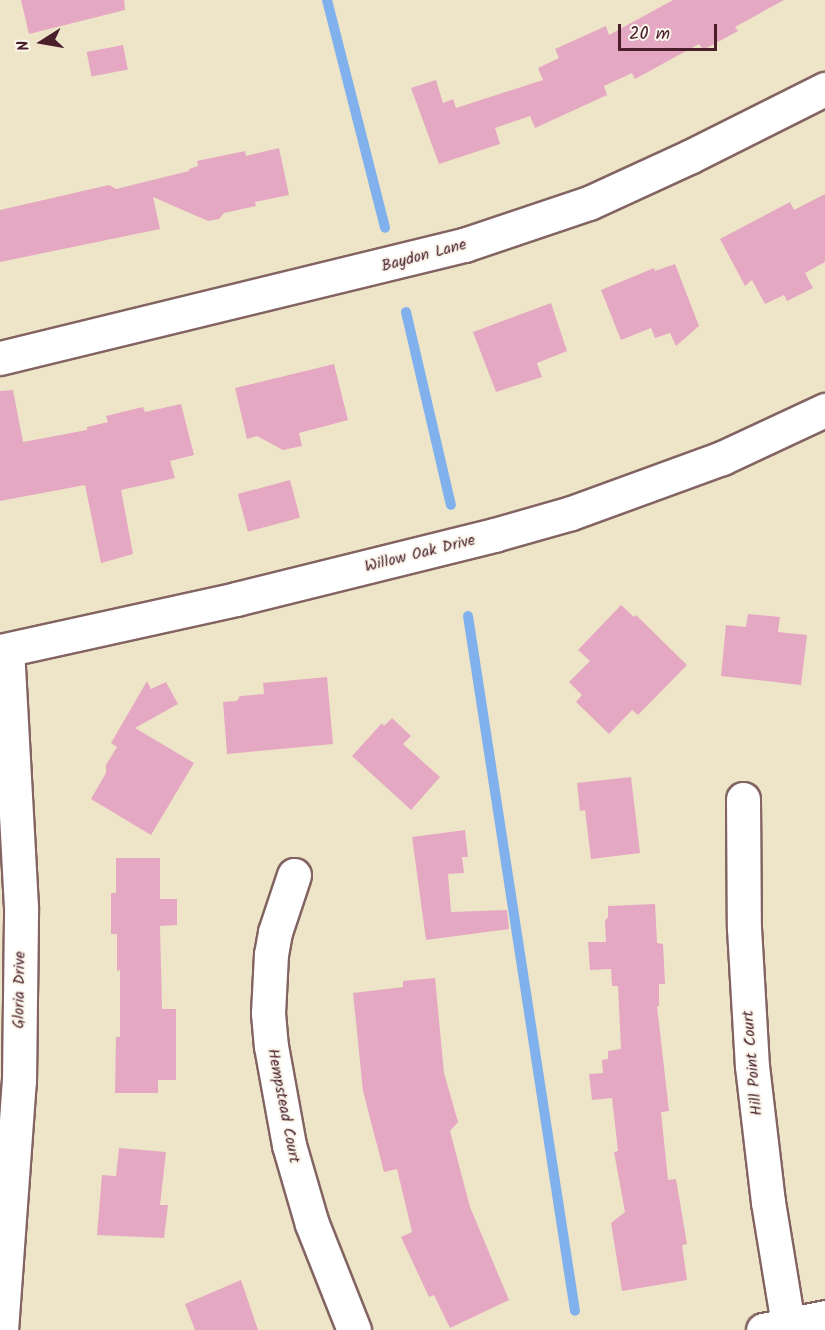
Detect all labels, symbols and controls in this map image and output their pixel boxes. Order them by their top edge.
north arrow [12,12,72,72]
scale bar [621,12,720,50]
text: 20 m [629,20,670,49]
text: N [11,38,37,53]
street label: Baydon Lane [379,235,469,277]
street label: Willow Oak Drive [363,531,477,577]
street label: Gloria Drive [10,951,30,1029]
street label: Hill Point Court [739,1010,767,1116]
street label: Hempstead Court [262,1047,304,1165]

